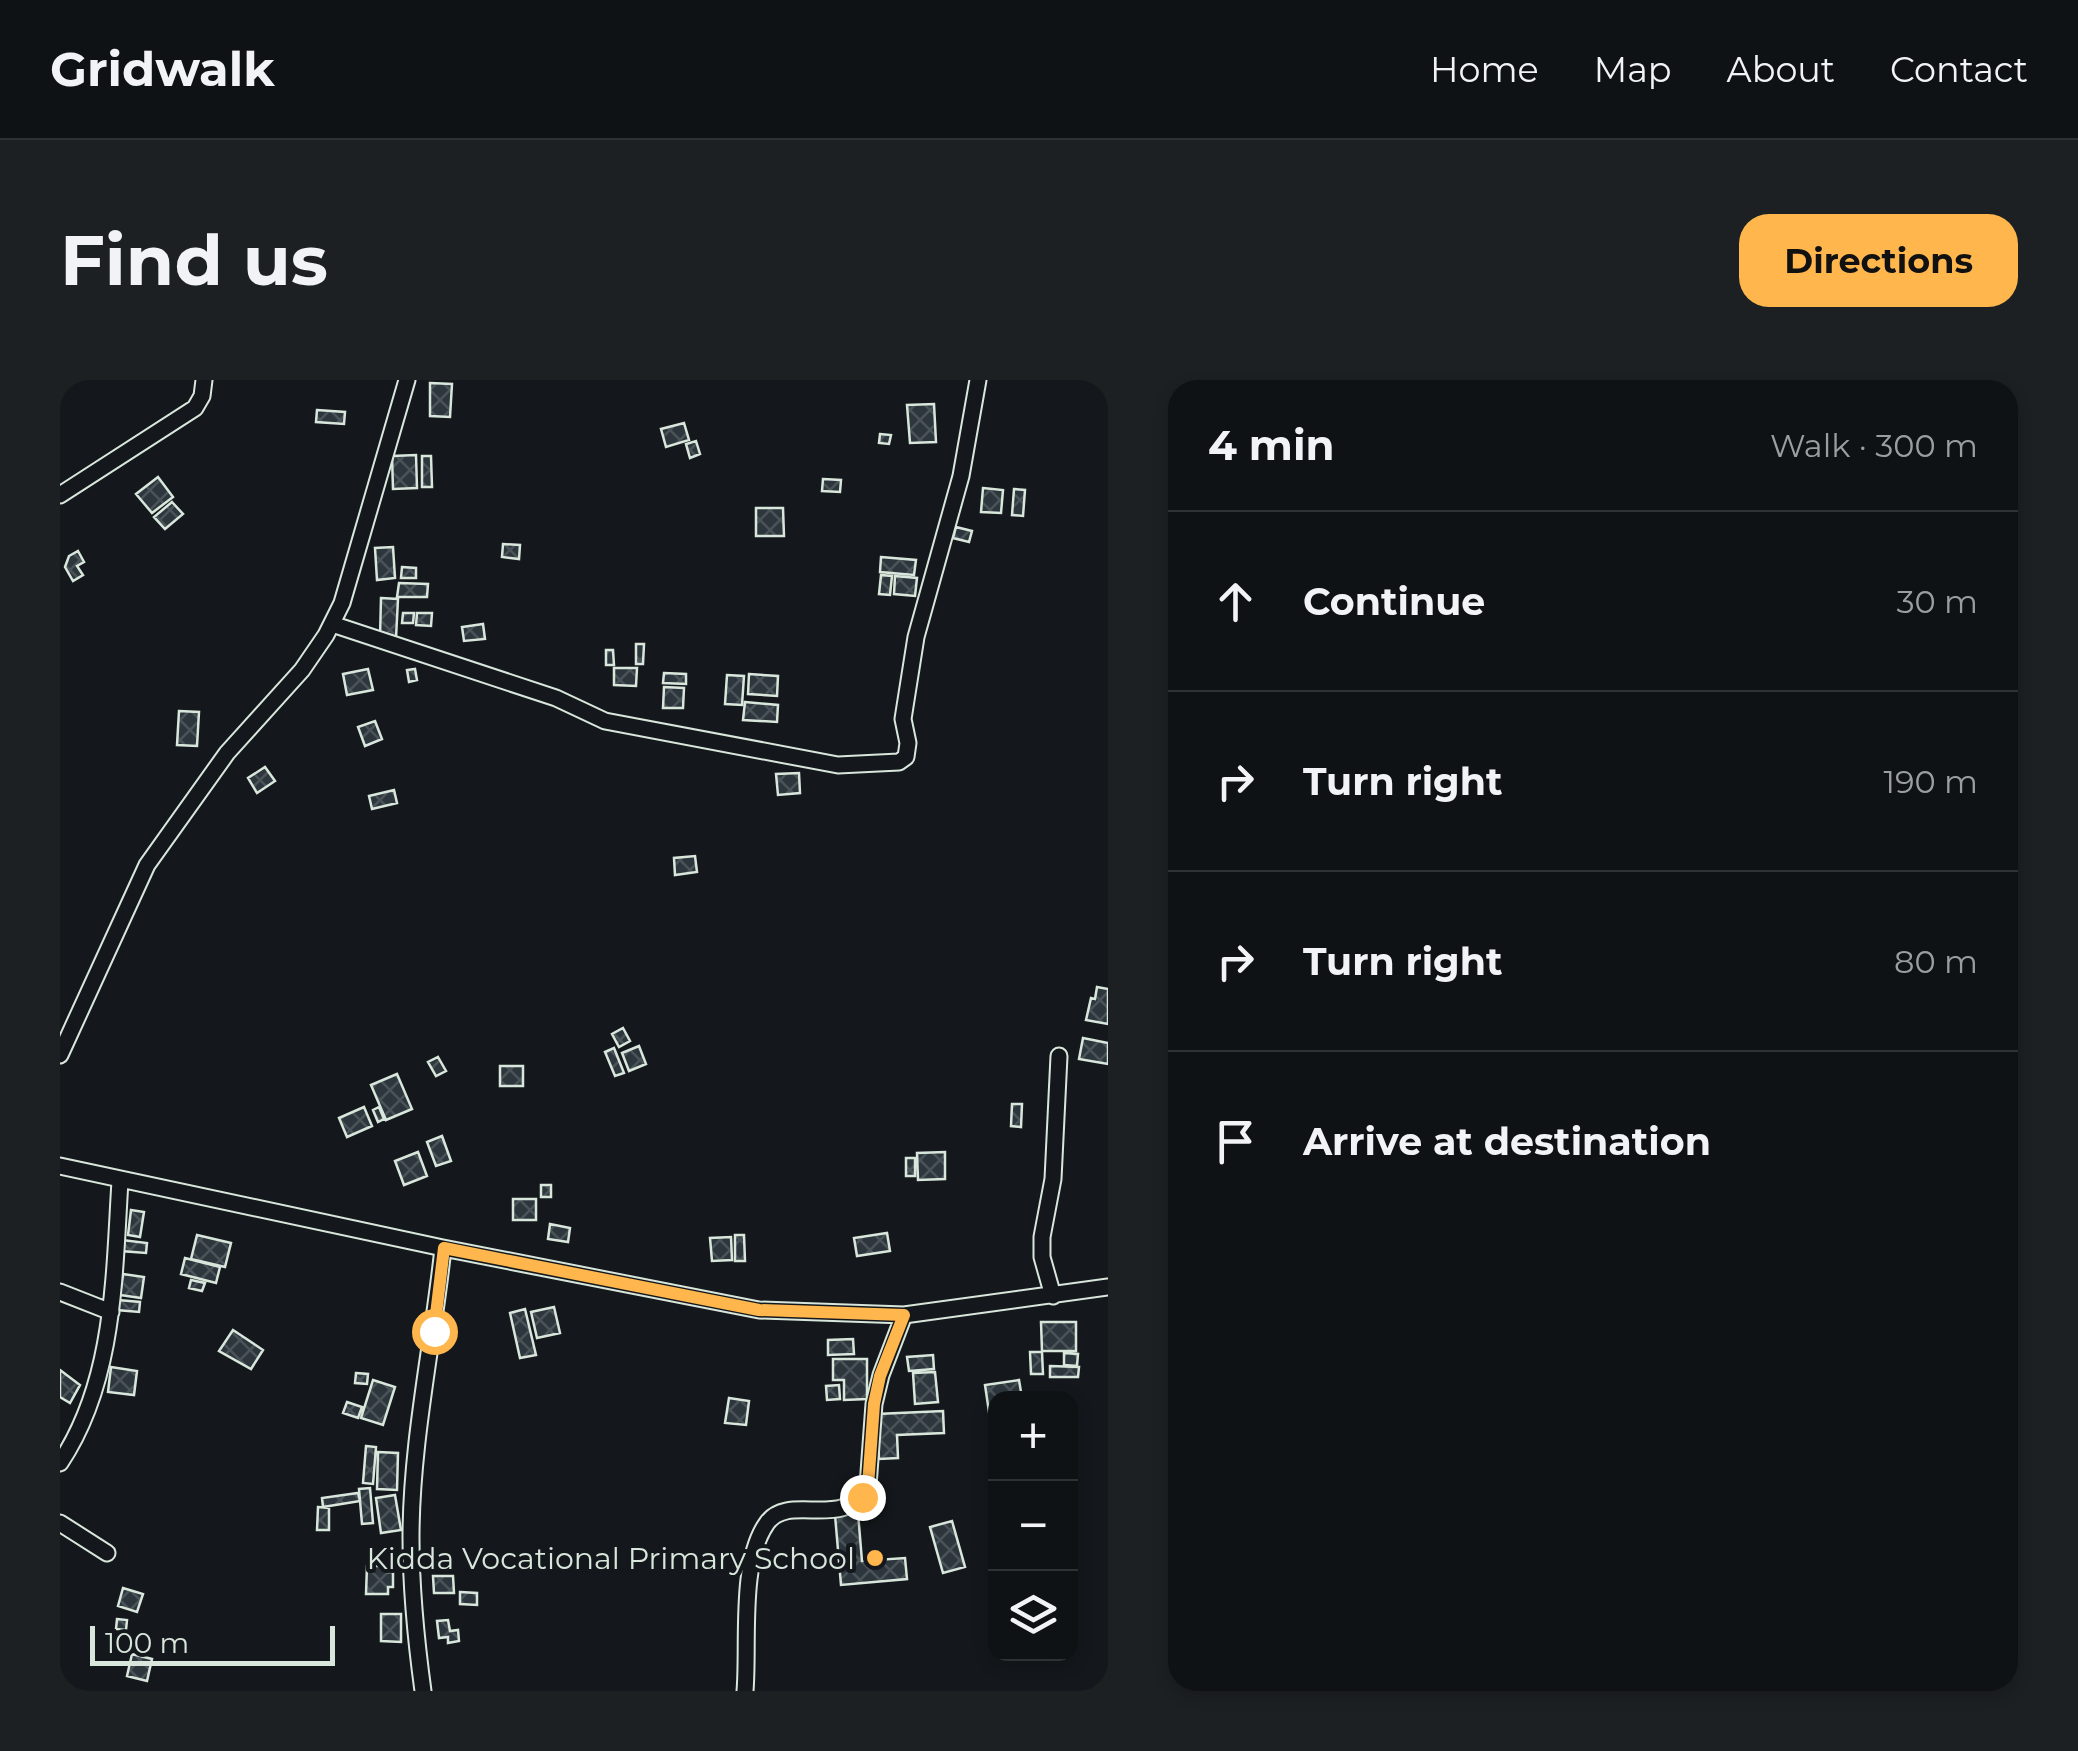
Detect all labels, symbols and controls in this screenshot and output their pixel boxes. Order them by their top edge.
text: Gridwalk [50,40,275,98]
text: Home [1430,48,1539,91]
text: Map [1594,48,1672,91]
text: About [1727,48,1835,91]
text: Contact [1890,48,2028,91]
button: Directions [1739,214,2018,307]
text: Find us [60,217,328,303]
text: 4 min [1208,419,1335,471]
text: Walk · 300 m [1770,426,1978,465]
icon: ahead [1208,574,1263,629]
text: Continue [1303,578,1485,625]
text: 30 m [1896,582,1978,621]
icon: right [1208,754,1263,809]
text: Turn right [1303,758,1502,805]
text: 190 m [1883,762,1978,801]
icon: right [1208,934,1263,989]
text: Turn right [1303,938,1502,985]
text: 80 m [1894,942,1978,981]
icon: arrive [1208,1114,1263,1169]
text: Arrive at destination [1303,1118,1711,1165]
route start [412,1309,458,1355]
map controls [988,1391,1078,1661]
button: + [988,1391,1078,1481]
route end [840,1475,886,1521]
button: − [988,1481,1078,1571]
place label: Kidda Vocational Primary School [366,1540,855,1577]
marker: Kidda Vocational Primary School [864,1547,886,1569]
button: layers [988,1571,1078,1661]
scale bar [90,1621,335,1666]
text: 100 m [105,1626,189,1660]

